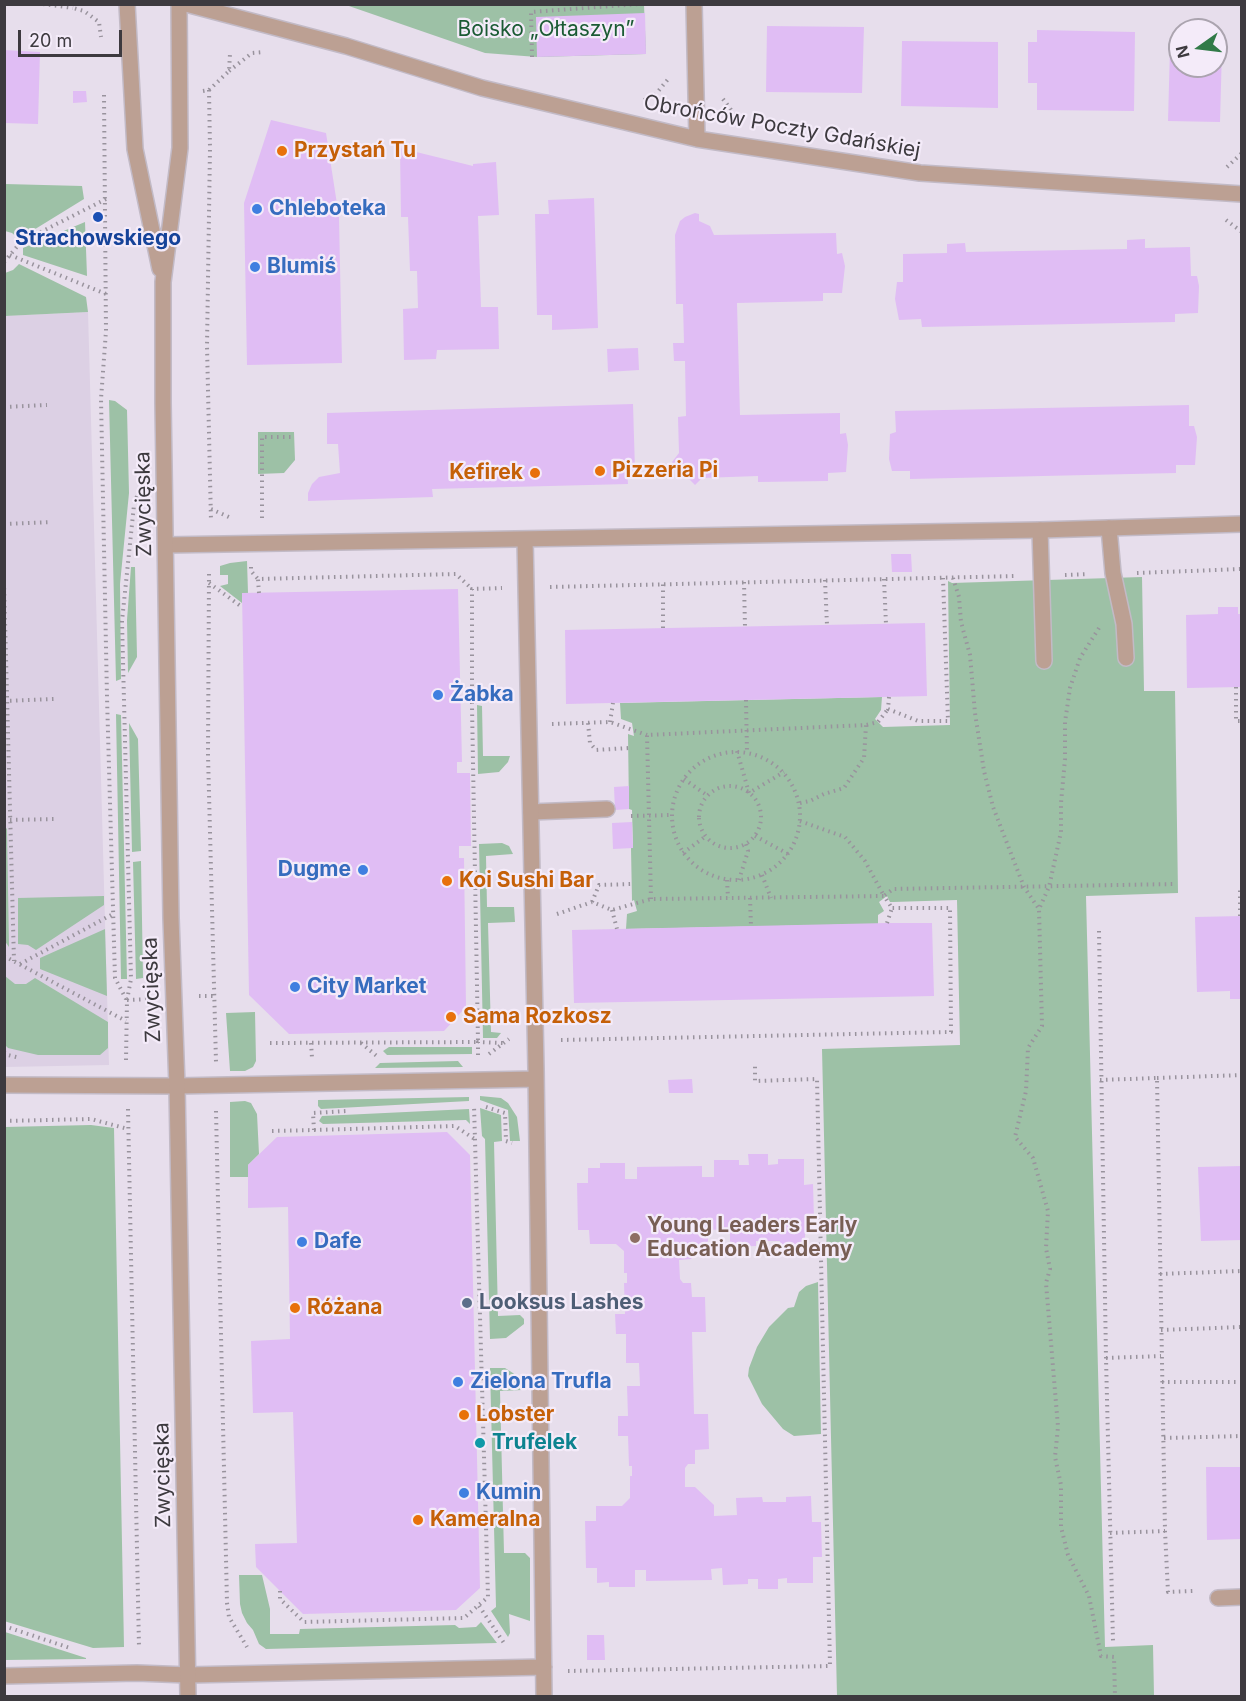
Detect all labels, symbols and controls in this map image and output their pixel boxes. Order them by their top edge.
park label: Boisko „Ołtaszyn” [458,17,634,43]
scale bar [21,18,124,56]
north arrow [1168,18,1228,78]
text: 20 m [29,30,72,51]
text: N [1171,44,1194,60]
street label: Obrońców Poczty Gdańskiej [642,90,922,164]
place label: Przystań Tu [294,138,416,164]
marker: Przystań Tu [275,144,289,158]
place label: Chleboteka [269,196,386,222]
marker: Chleboteka [250,202,264,216]
marker: Strachowskiego [91,210,105,224]
place label: Strachowskiego [15,226,181,252]
place label: Blumiś [267,254,336,280]
marker: Blumiś [248,260,262,274]
street label: Zwycięska [130,451,158,557]
place label: Pizzeria Pi [612,458,718,484]
place label: Kefirek [449,460,523,486]
marker: Pizzeria Pi [593,464,607,478]
marker: Kefirek [528,466,542,480]
place label: Żabka [450,682,514,708]
marker: Żabka [431,688,445,702]
place label: Dugme [278,857,351,883]
marker: Dugme [356,863,370,877]
place label: Koi Sushi Bar [459,868,594,894]
marker: Koi Sushi Bar [440,874,454,888]
street label: Zwycięska [138,937,166,1043]
place label: City Market [307,974,427,1000]
marker: City Market [288,980,302,994]
place label: Sama Rozkosz [463,1004,612,1030]
marker: Sama Rozkosz [444,1010,458,1024]
place label: Young Leaders Early Education Academy [647,1213,858,1263]
place label: Dafe [314,1229,362,1255]
marker: Young Leaders Early Education Academy [628,1231,642,1245]
marker: Dafe [295,1235,309,1249]
place label: Looksus Lashes [479,1290,644,1316]
place label: Różana [307,1295,382,1321]
marker: Looksus Lashes [460,1296,474,1310]
marker: Różana [288,1301,302,1315]
place label: Zielona Trufla [470,1369,612,1395]
marker: Zielona Trufla [451,1375,465,1389]
place label: Lobster [476,1402,554,1428]
marker: Lobster [457,1408,471,1422]
street label: Zwycięska [149,1422,177,1528]
place label: Trufelek [492,1430,577,1456]
marker: Trufelek [473,1436,487,1450]
place label: Kumin [476,1480,541,1506]
marker: Kumin [457,1486,471,1500]
place label: Kameralna [430,1507,540,1533]
marker: Kameralna [411,1513,425,1527]

